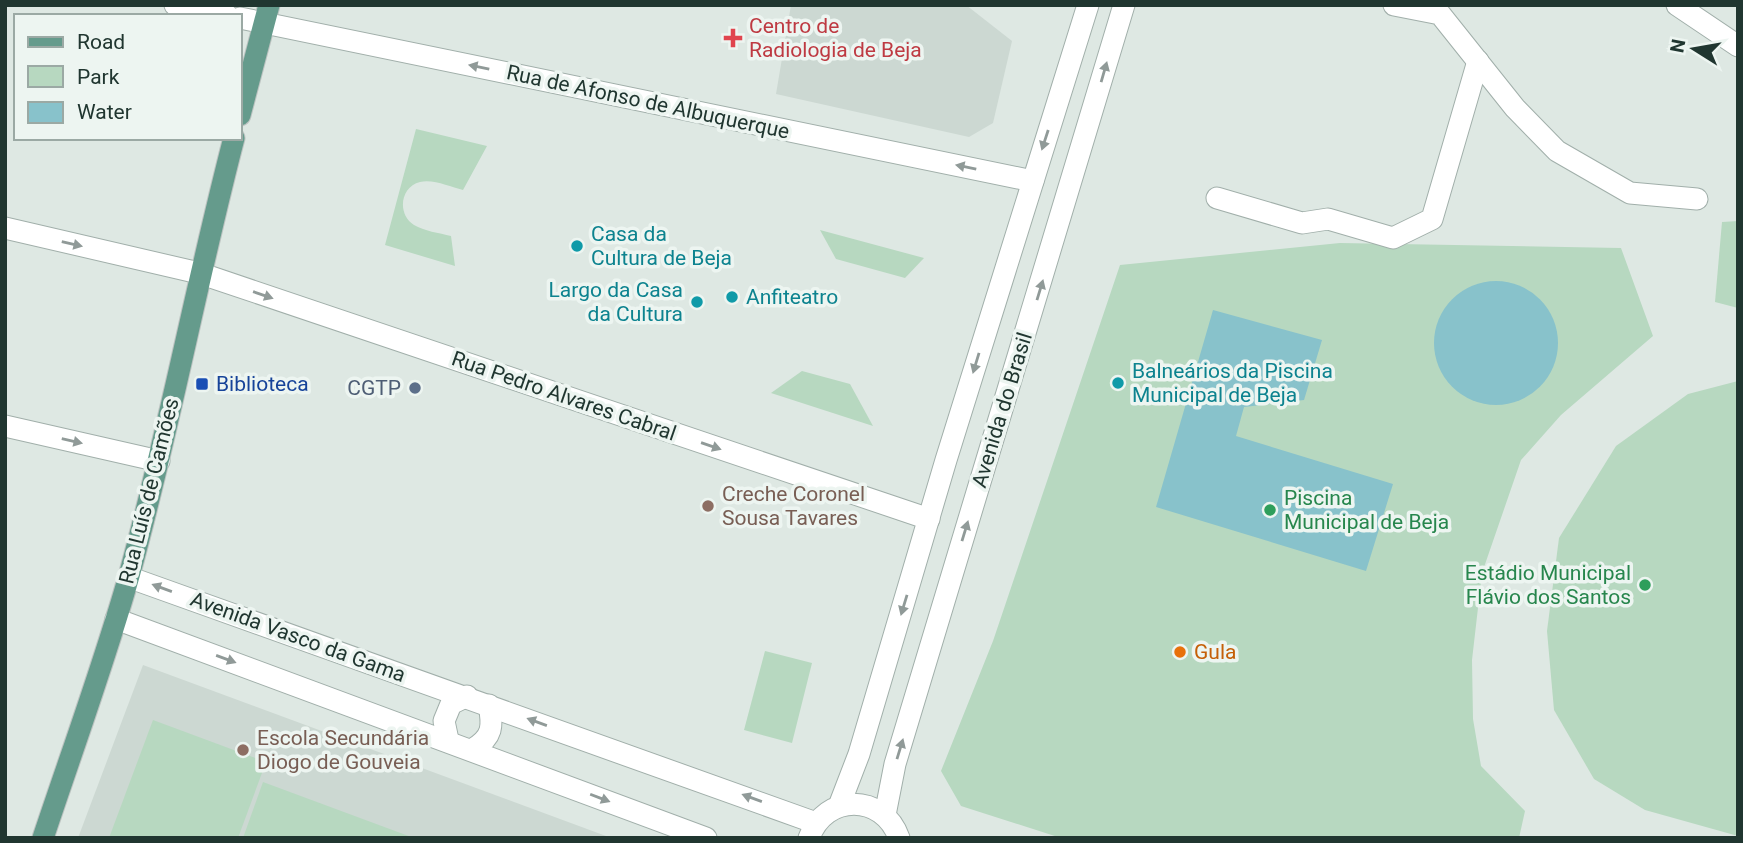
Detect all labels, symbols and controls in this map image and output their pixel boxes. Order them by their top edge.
legend [14,14,242,140]
place label: Centro de Radiologia de Beja [749,14,922,62]
north arrow [1659,14,1729,84]
marker: Centro de Radiologia de Beja [723,28,743,48]
text: Road [77,30,125,54]
text: N [1665,37,1690,55]
street label: Rua de Afonso de Albuquerque [504,60,792,144]
one-way arrow [468,61,490,72]
one-way arrow [1100,61,1110,82]
text: Park [77,65,120,89]
text: Water [77,100,132,124]
one-way arrow [1040,130,1050,151]
one-way arrow [955,162,977,173]
place label: Casa da Cultura de Beja [591,222,732,270]
marker: Casa da Cultura de Beja [569,238,585,254]
one-way arrow [61,239,83,250]
place label: Largo da Casa da Cultura [549,278,683,326]
one-way arrow [1035,279,1045,300]
place label: Anfiteatro [746,285,838,309]
marker: Anfiteatro [724,289,740,305]
one-way arrow [253,290,274,301]
marker: Largo da Casa da Cultura [689,294,705,310]
street label: Avenida do Brasil [967,330,1037,490]
street label: Rua Pedro Alvares Cabral [449,346,679,446]
one-way arrow [970,353,981,374]
place label: Balneários da Piscina Municipal de Beja [1132,359,1333,407]
place label: Biblioteca [216,372,309,396]
marker: Balneários da Piscina Municipal de Beja [1110,375,1126,391]
marker: Biblioteca [194,376,210,392]
place label: CGTP [347,376,401,400]
marker: CGTP [407,380,423,396]
street label: Rua Luís de Camões [114,396,184,586]
one-way arrow [61,435,83,446]
one-way arrow [701,441,722,452]
place label: Creche Coronel Sousa Tavares [722,482,865,530]
place label: Piscina Municipal de Beja [1284,486,1449,534]
marker: Creche Coronel Sousa Tavares [700,498,716,514]
marker: Piscina Municipal de Beja [1262,502,1278,518]
one-way arrow [961,520,971,541]
place label: Estádio Municipal Flávio dos Santos [1465,561,1631,609]
marker: Estádio Municipal Flávio dos Santos [1637,577,1653,593]
one-way arrow [151,582,172,593]
street label: Avenida Vasco da Gama [187,587,409,687]
one-way arrow [898,594,908,615]
place label: Gula [1194,640,1236,664]
marker: Gula [1172,644,1188,660]
one-way arrow [216,654,237,665]
one-way arrow [527,716,548,727]
place label: Escola Secundária Diogo de Gouveia [257,726,429,774]
one-way arrow [895,738,905,759]
marker: Escola Secundária Diogo de Gouveia [235,742,251,758]
one-way arrow [590,792,611,803]
one-way arrow [741,793,762,804]

